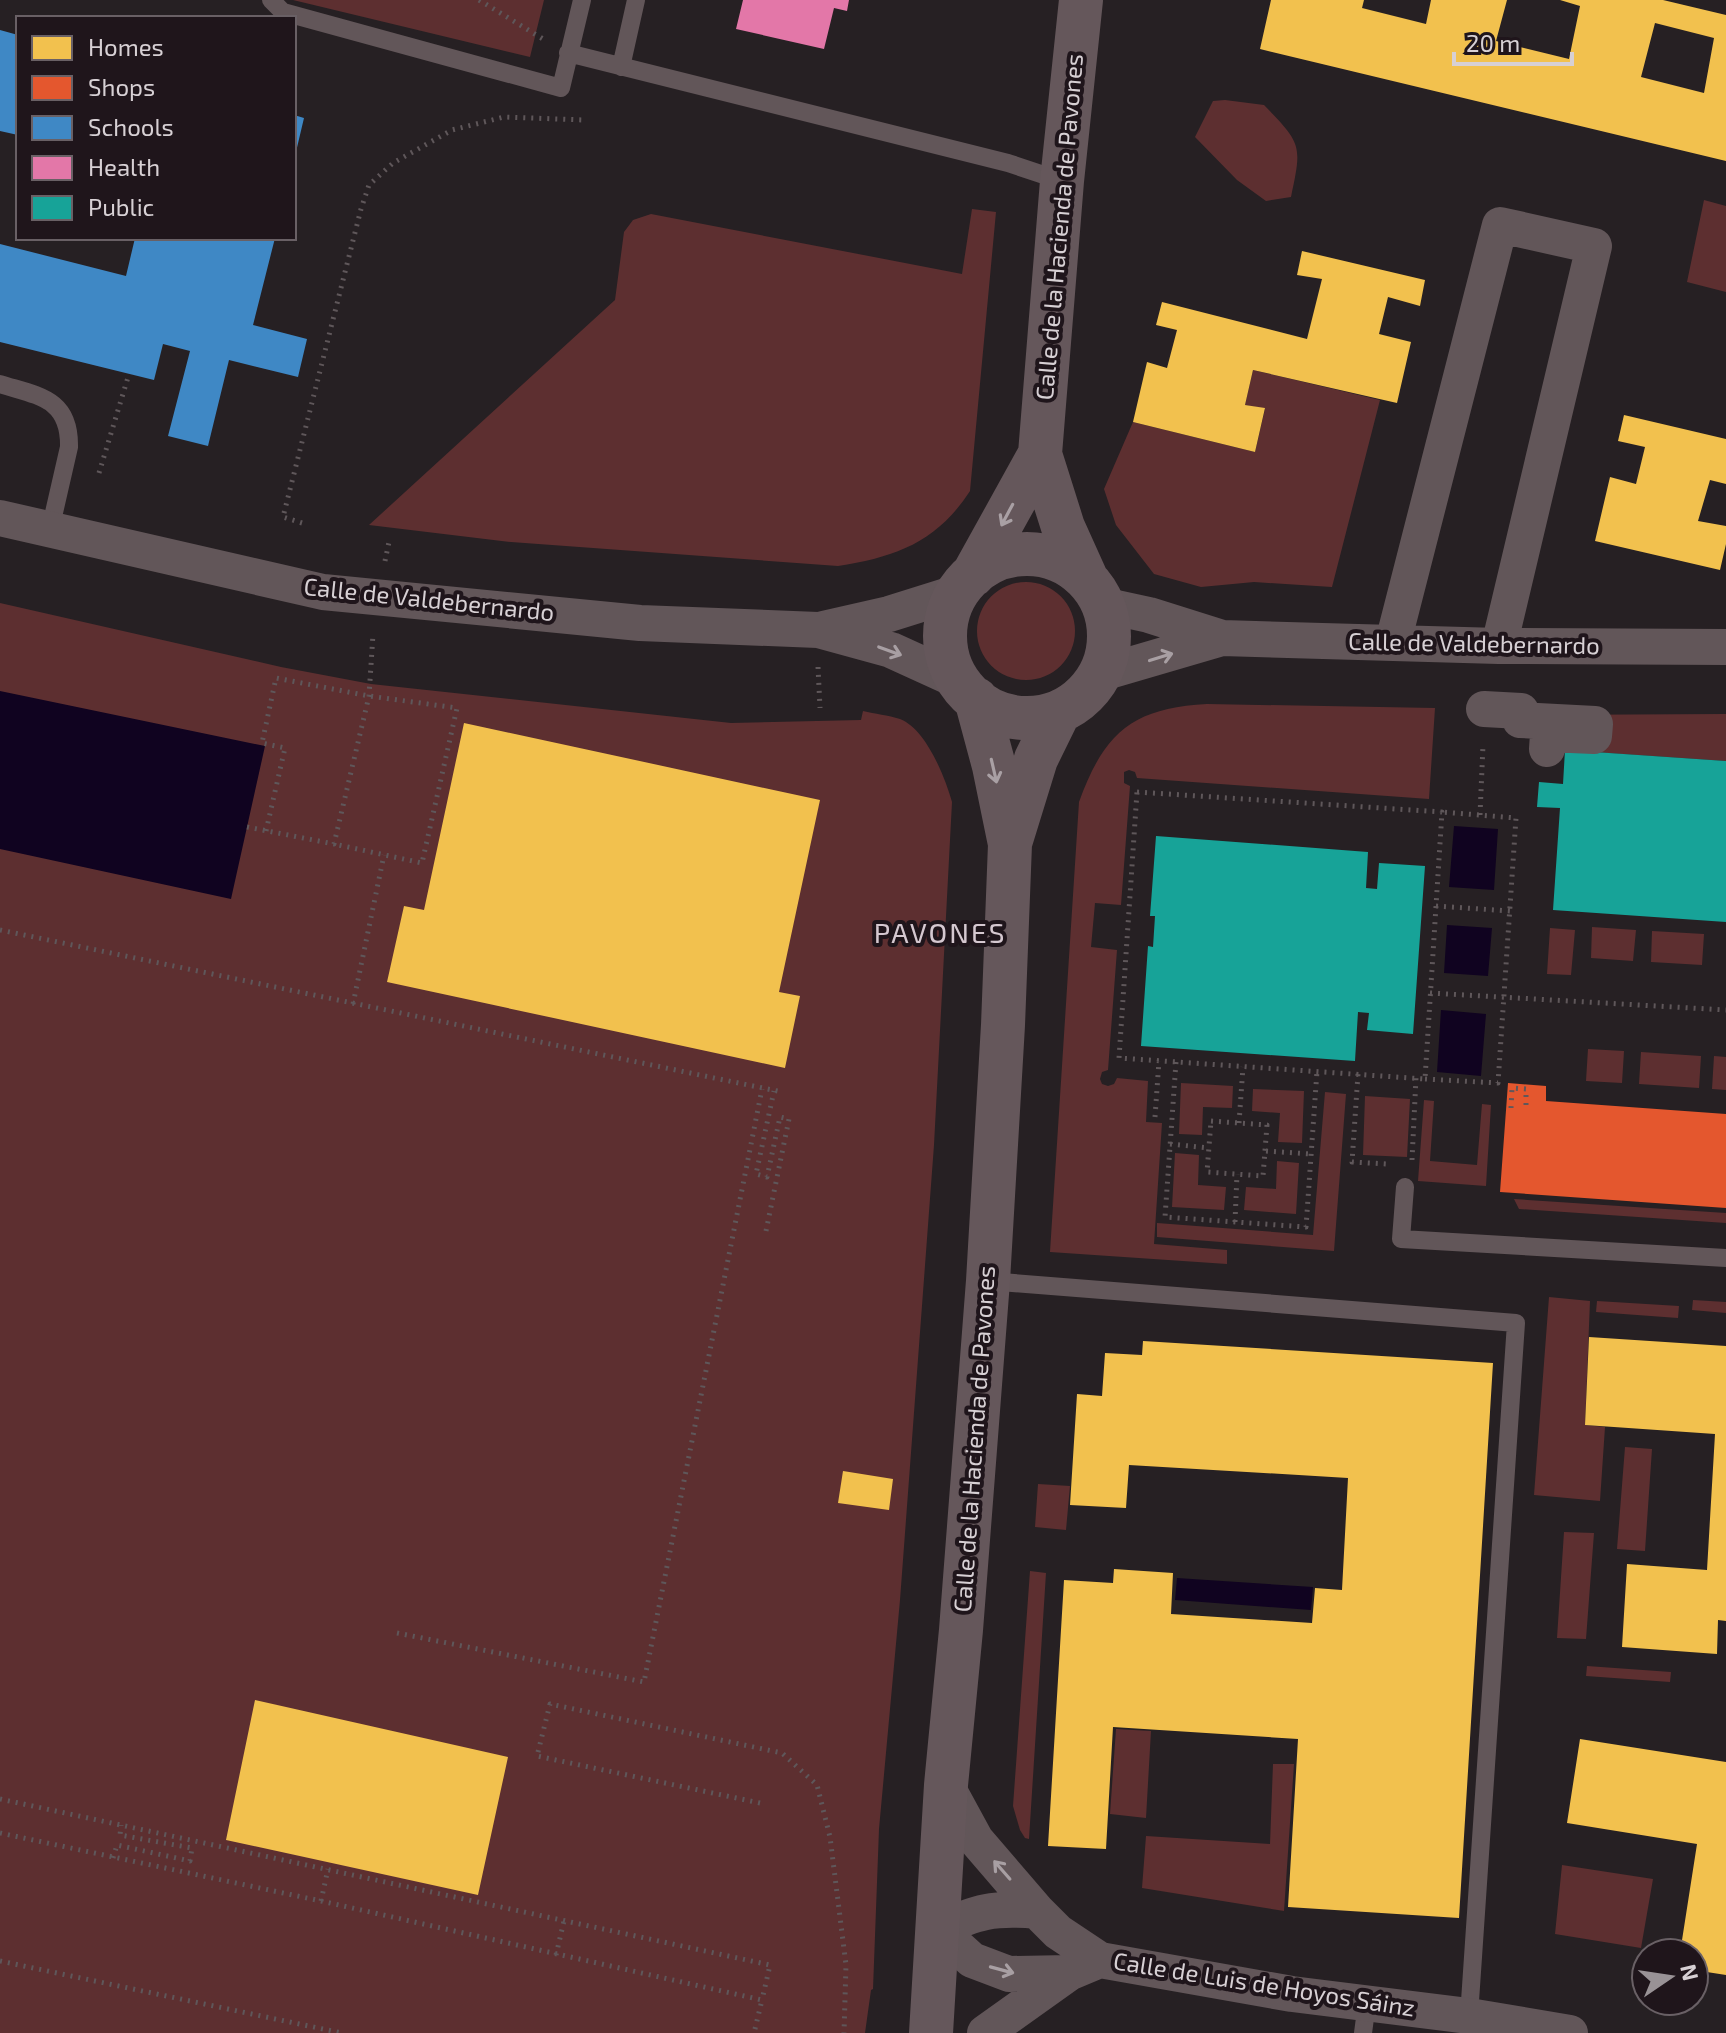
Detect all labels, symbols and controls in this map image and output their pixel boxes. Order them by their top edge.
legend [16,16,296,240]
scale bar [1454,16,1572,66]
text: 20 m [1466,28,1520,57]
text: Homes [88,32,164,61]
street label: Calle de la Hacienda de Pavones [1029,53,1088,401]
text: Shops [88,72,155,101]
text: Schools [88,112,174,141]
text: Health [88,152,160,181]
text: Public [88,192,154,221]
one-way arrow [998,502,1014,526]
street label: Calle de Valdebernardo [302,571,556,626]
street label: Calle de Valdebernardo [1348,626,1600,659]
one-way arrow [877,644,902,659]
one-way arrow [1147,649,1173,664]
one-way arrow [988,758,1003,784]
district label: PAVONES [874,915,1006,949]
street label: Calle de la Hacienda de Pavones [947,1265,1000,1613]
one-way arrow [993,1861,1011,1881]
north arrow [1630,1937,1710,2017]
street label: Calle de Luis de Hoyos Sáinz [1111,1945,1417,2022]
text: N [1676,1962,1705,1983]
one-way arrow [989,1964,1014,1978]

